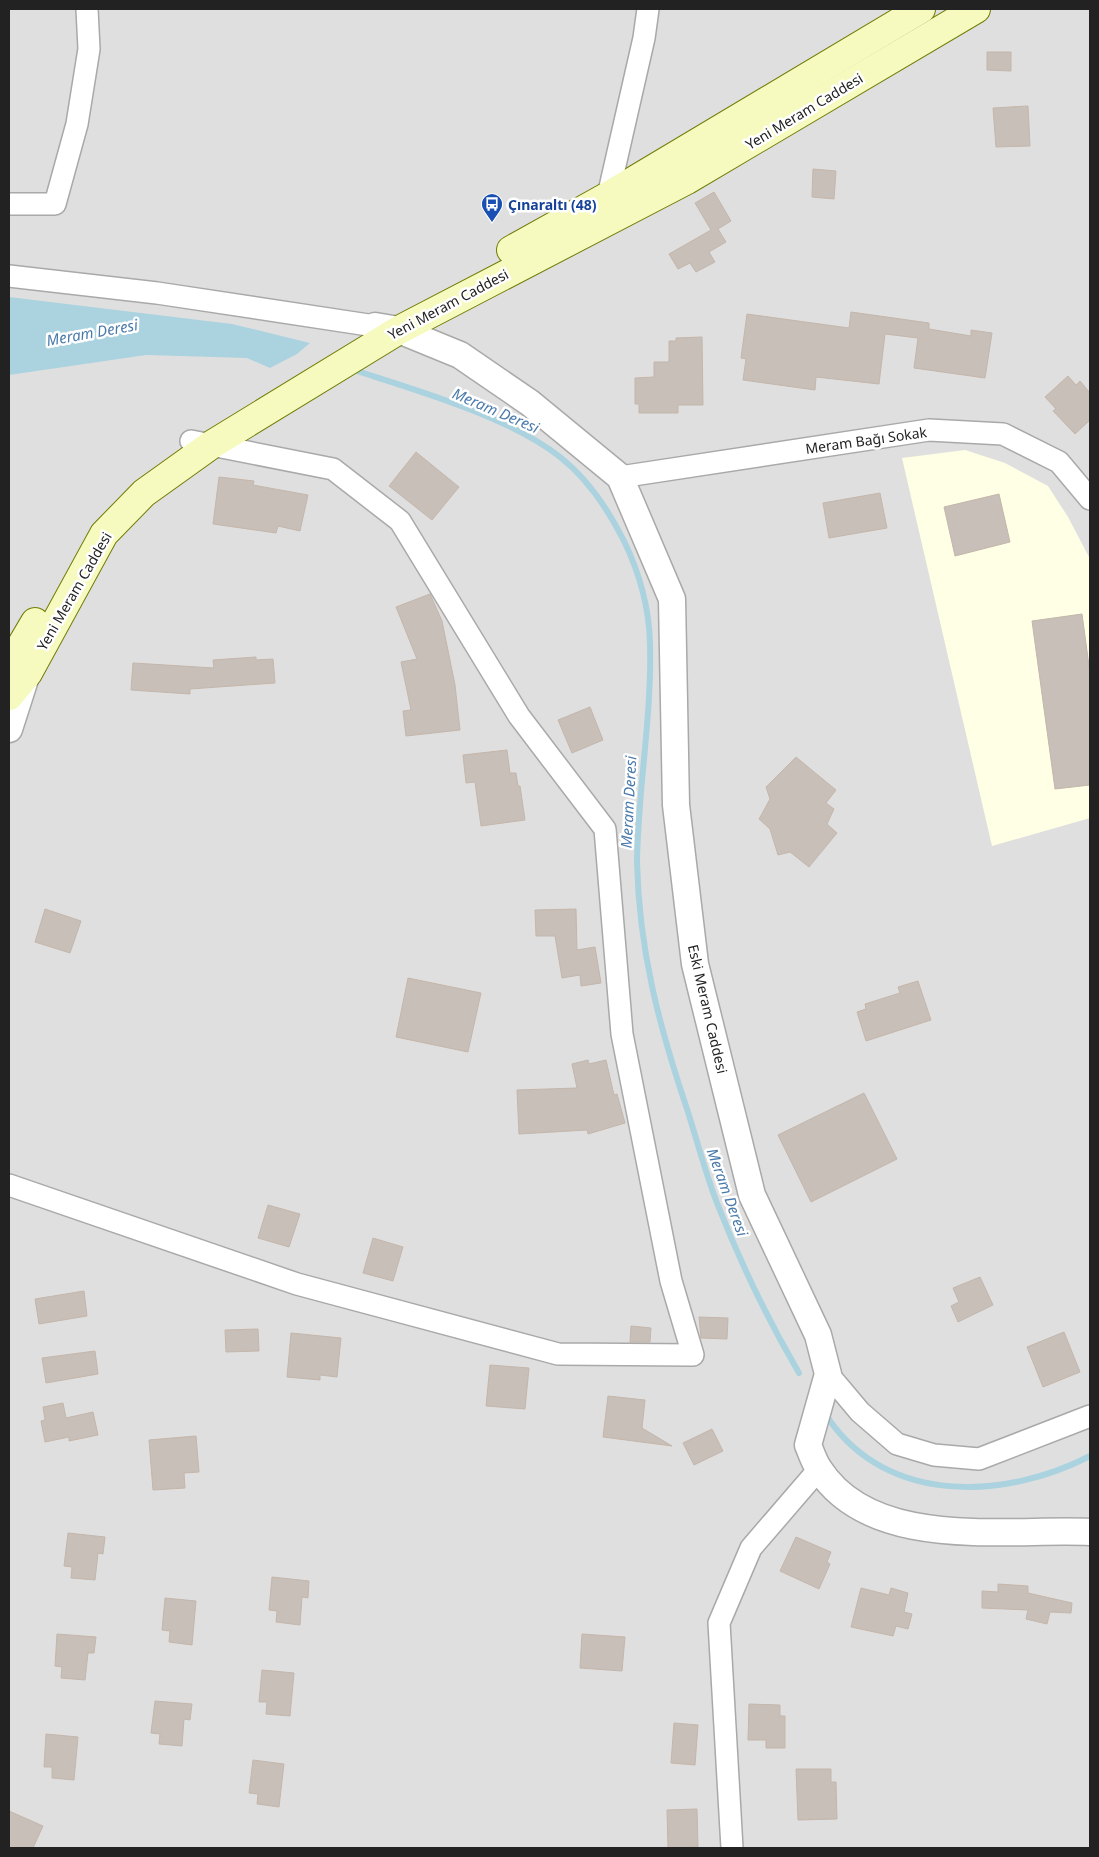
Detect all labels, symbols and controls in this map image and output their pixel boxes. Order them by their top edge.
street label: Yeni Meram Caddesi [742,68,866,154]
bus stop icon: Çınaraltı (48) [480,192,504,223]
place label: Çınaraltı (48) [508,195,597,214]
street label: Yeni Meram Caddesi [384,264,512,344]
water label: Meram Deresi [45,314,140,350]
water label: Meram Deresi [450,383,543,438]
street label: Meram Bağı Sokak [804,422,928,458]
street label: Yeni Meram Caddesi [32,528,116,654]
water label: Meram Deresi [616,754,640,849]
street label: Eski Meram Caddesi [684,943,732,1075]
water label: Meram Deresi [703,1145,754,1240]

